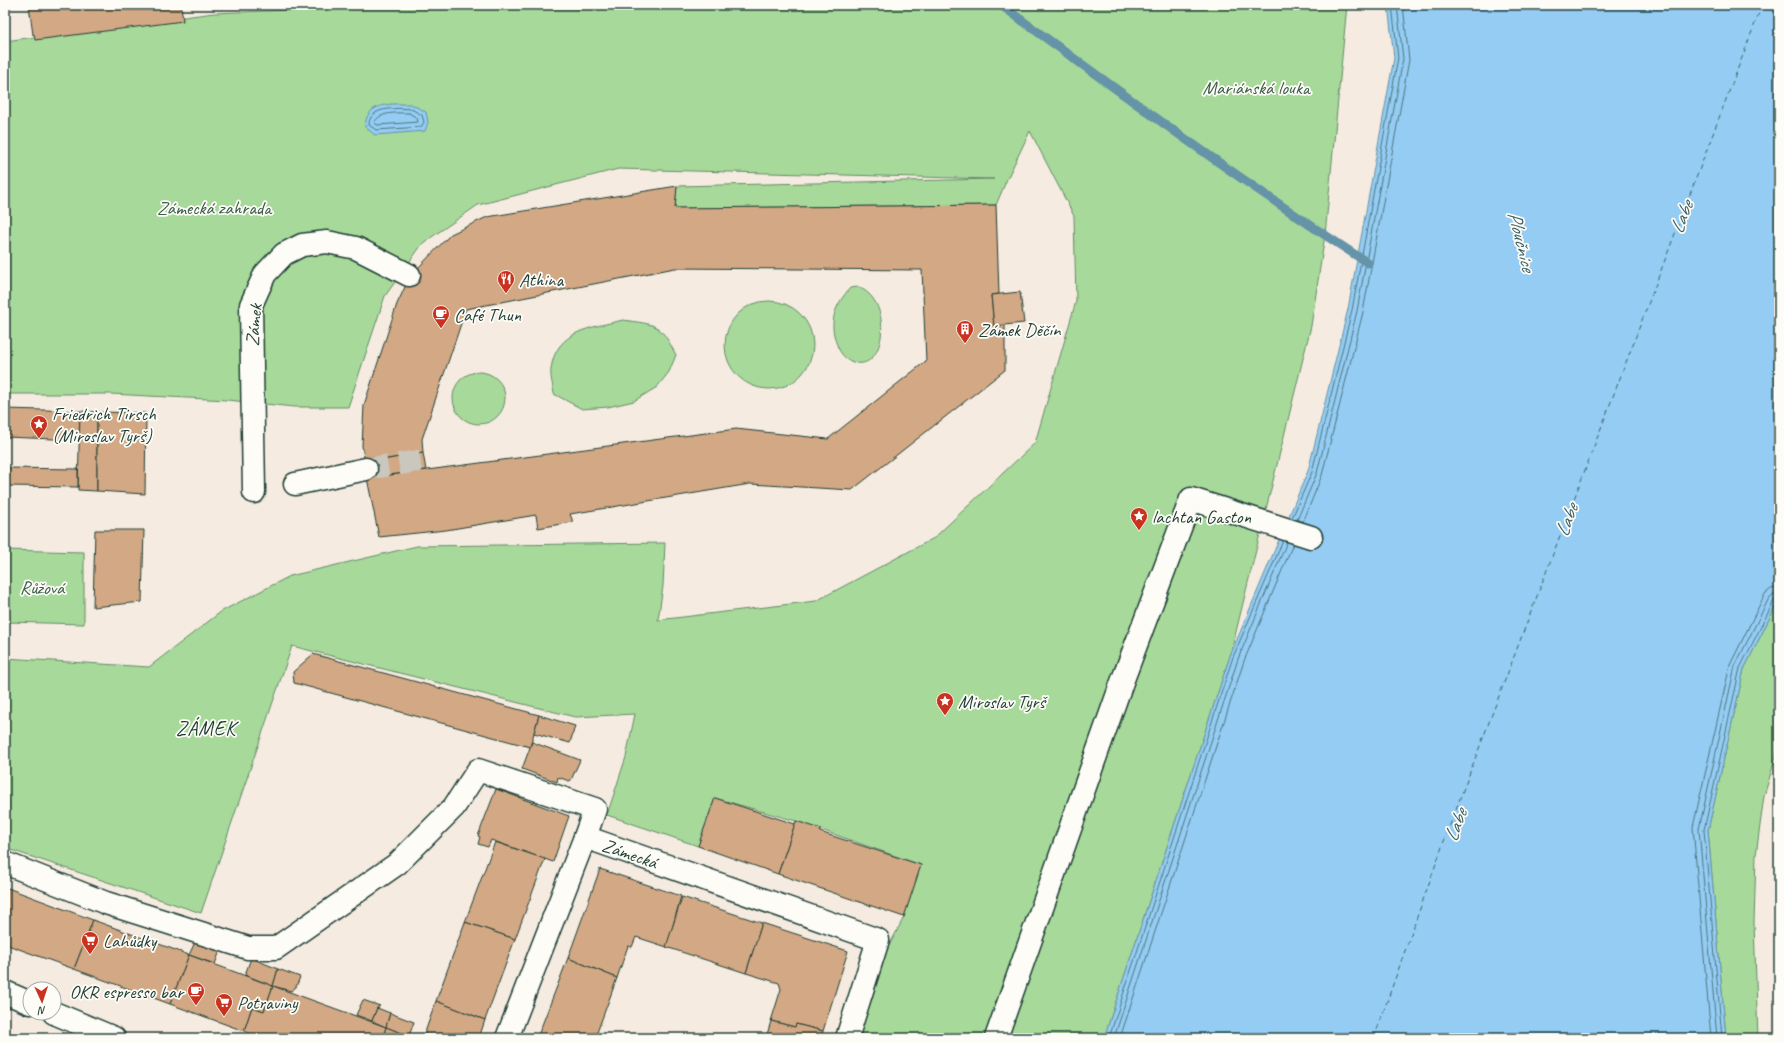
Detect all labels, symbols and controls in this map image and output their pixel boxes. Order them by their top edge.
park label: Mariánská louka [1202,76,1312,100]
water label: Labe [1664,194,1700,237]
park label: Zámecká zahrada [157,196,273,220]
water label: Ploučnice [1502,209,1542,277]
place label: Athina [519,268,565,292]
restaurant icon: Athina [496,269,516,294]
street label: Zámek [240,302,268,347]
place label: Café Thun [454,303,522,327]
cafe icon: Café Thun [431,304,451,329]
place label: Zámek Děčín [978,318,1061,342]
building icon: Zámek Děčín [955,319,975,344]
place label: Friedrich Tirsch (Miroslav Tyrš) [52,402,156,448]
place icon: Friedrich Tirsch (Miroslav Tyrš) [29,414,49,439]
water label: Labe [1549,497,1585,540]
place label: lachtan Gaston [1152,505,1251,529]
place icon: lachtan Gaston [1129,506,1149,531]
park label: Růžová [20,576,66,600]
place label: Miroslav Tyrš [958,690,1048,714]
place icon: Miroslav Tyrš [935,691,955,716]
district label: ZÁMEK [176,716,239,741]
water label: Labe [1438,802,1474,845]
street label: Zámecká [599,833,662,875]
place label: Lahůdky [103,929,158,953]
supermarket icon: Lahůdky [80,930,100,955]
place label: OKR espresso bar [70,980,185,1004]
north arrow [22,981,62,1021]
cafe icon: OKR espresso bar [186,981,206,1006]
place label: Potraviny [237,991,299,1015]
supermarket icon: Potraviny [214,992,234,1017]
text: N [37,1004,46,1018]

